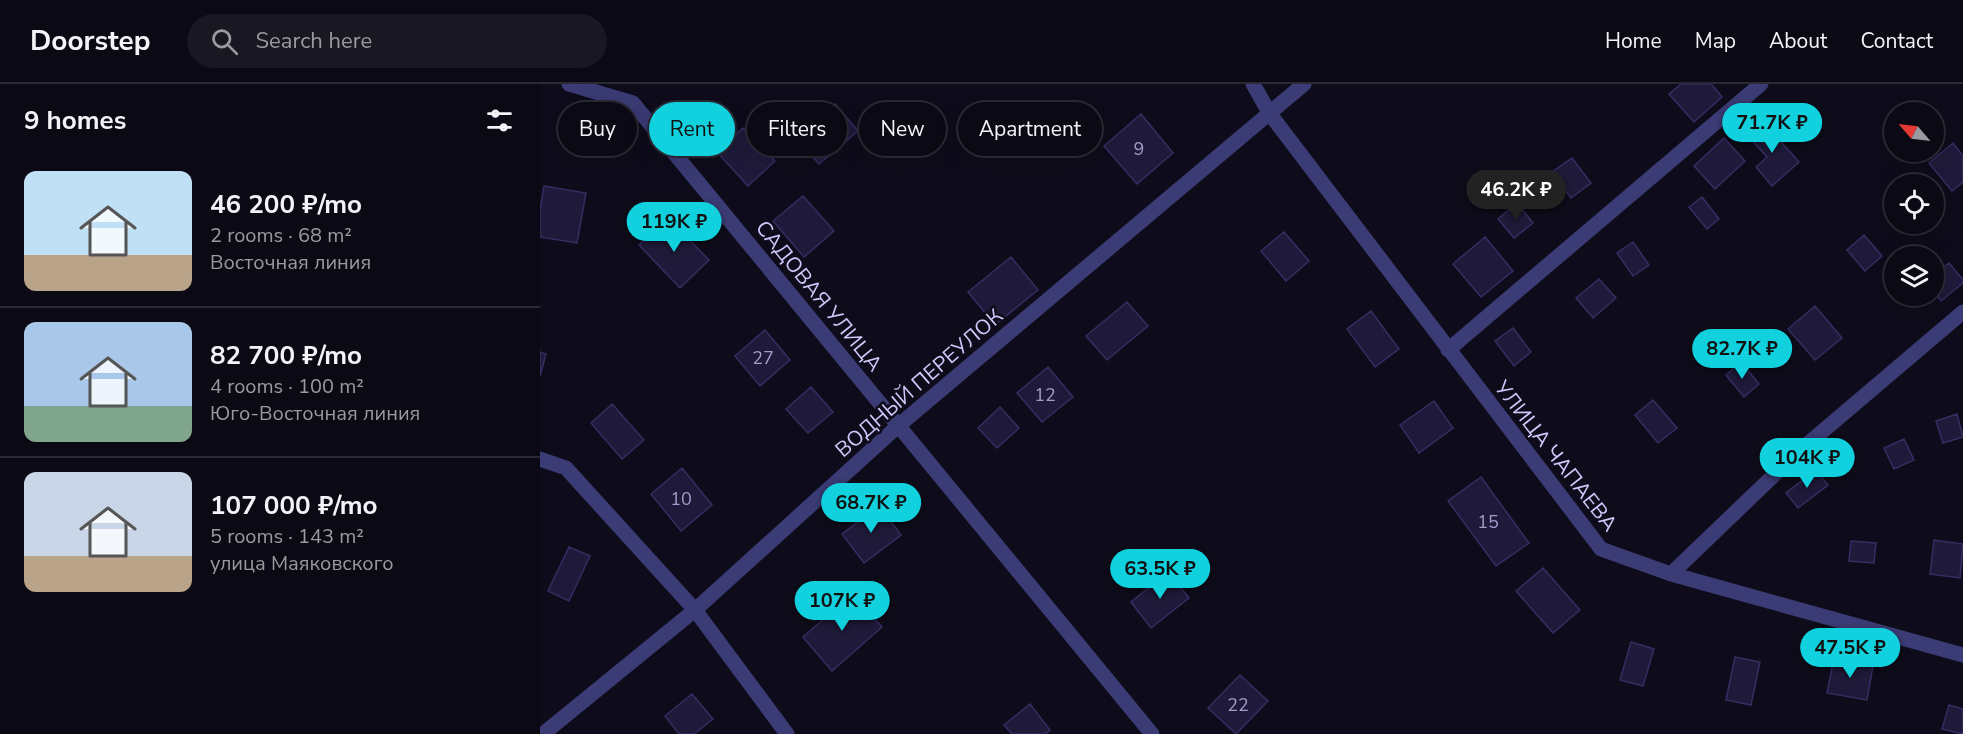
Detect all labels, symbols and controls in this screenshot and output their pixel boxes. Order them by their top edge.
search box [187,14,607,68]
text: Doorstep [30,22,151,60]
icon: search [208,25,241,58]
text: Search here [256,26,372,56]
text: Home [1605,27,1662,55]
text: Map [1695,27,1736,55]
text: About [1769,27,1827,55]
text: Contact [1860,27,1933,55]
chip: Buy [558,102,637,156]
chip: Rent [649,102,735,156]
chip: Filters [747,102,847,156]
chip: New [859,102,946,156]
chip: Apartment [958,102,1102,156]
north arrow [1884,102,1944,162]
map controls [1884,102,1944,306]
text: 9 homes [24,103,126,138]
pin: 71.7K ₽ [1717,103,1827,154]
icon: filters [483,104,516,137]
text: 71.7K ₽ [1736,109,1808,136]
house number: 9 [1134,137,1144,161]
pin: 46.2K ₽ [1461,170,1571,221]
button: locate [1884,174,1944,234]
text: 46.2K ₽ [1480,176,1552,203]
text: 46 200 ₽/mo [210,187,362,222]
icon: home [72,195,144,267]
pin: 119K ₽ [625,202,723,253]
text: 119K ₽ [641,208,707,235]
street label: САДОВАЯ УЛИЦА [749,215,889,377]
text: 2 rooms · 68 m² [210,222,352,249]
button: layers [1884,246,1944,306]
text: Восточная линия [210,249,371,276]
street label: ВОДНЫЙ ПЕРЕУЛОК [829,302,1009,464]
pin: 82.7K ₽ [1687,329,1797,380]
text: 82.7K ₽ [1706,335,1778,362]
text: 82 700 ₽/mo [210,338,362,373]
icon: home [72,346,144,418]
house number: 27 [752,346,774,370]
text: 4 rooms · 100 m² [210,373,364,400]
street label: УЛИЦА ЧАПАЕВА [1488,374,1624,537]
house number: 12 [1034,383,1056,407]
text: Юго-Восточная линия [210,400,420,427]
pin: 104K ₽ [1758,438,1856,489]
text: 104K ₽ [1774,444,1840,471]
pin: 68.7K ₽ [816,483,926,534]
house number: 10 [670,487,692,511]
text: 107 000 ₽/mo [210,488,378,523]
text: 68.7K ₽ [835,489,907,516]
icon: home [72,496,144,568]
house number: 15 [1477,510,1499,534]
text: 5 rooms · 143 m² [210,523,364,550]
pin: 63.5K ₽ [1105,549,1215,600]
text: улица Маяковского [210,550,394,577]
text: 63.5K ₽ [1124,555,1196,582]
pin: 107K ₽ [793,581,891,632]
text: 107K ₽ [809,587,875,614]
pin: 47.5K ₽ [1795,628,1905,679]
text: 47.5K ₽ [1814,634,1886,661]
house number: 22 [1227,693,1249,717]

